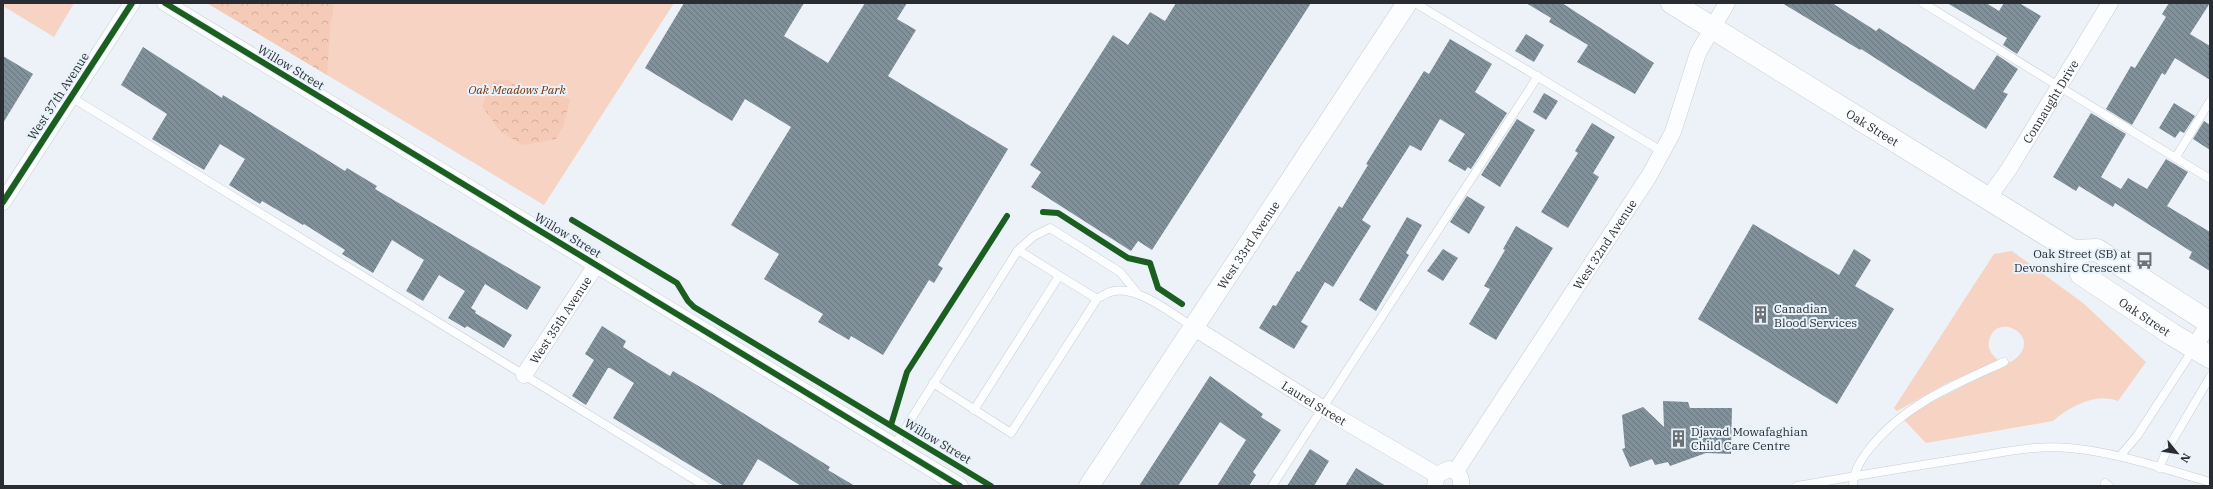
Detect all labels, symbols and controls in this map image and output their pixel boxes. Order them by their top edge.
street label: Willow Street [255,41,327,93]
street label: West 37th Avenue [24,49,92,143]
street label: Connaught Drive [2019,57,2081,146]
park label: Oak Meadows Park [468,82,566,97]
street label: Oak Street [1844,105,1902,149]
street label: West 32nd Avenue [1569,196,1639,292]
street label: West 33rd Avenue [1214,198,1282,292]
street label: Willow Street [532,209,604,261]
place label: Oak Street (SB) at Devonshire Crescent [2014,246,2131,275]
bus stop icon: Oak Street (SB) at Devonshire Crescent [2134,250,2154,270]
street label: West 35th Avenue [526,273,594,366]
street label: Oak Street [2116,294,2174,339]
place label: Canadian Blood Services [1774,301,1857,330]
building icon: Canadian Blood Services [1751,305,1771,325]
street label: Laurel Street [1279,377,1349,428]
street label: Willow Street [902,415,974,467]
place label: Djavad Mowafaghian Child Care Centre [1691,424,1808,453]
building icon: Djavad Mowafaghian Child Care Centre [1668,428,1688,448]
north arrow [2157,433,2197,473]
text: N [2177,451,2194,466]

